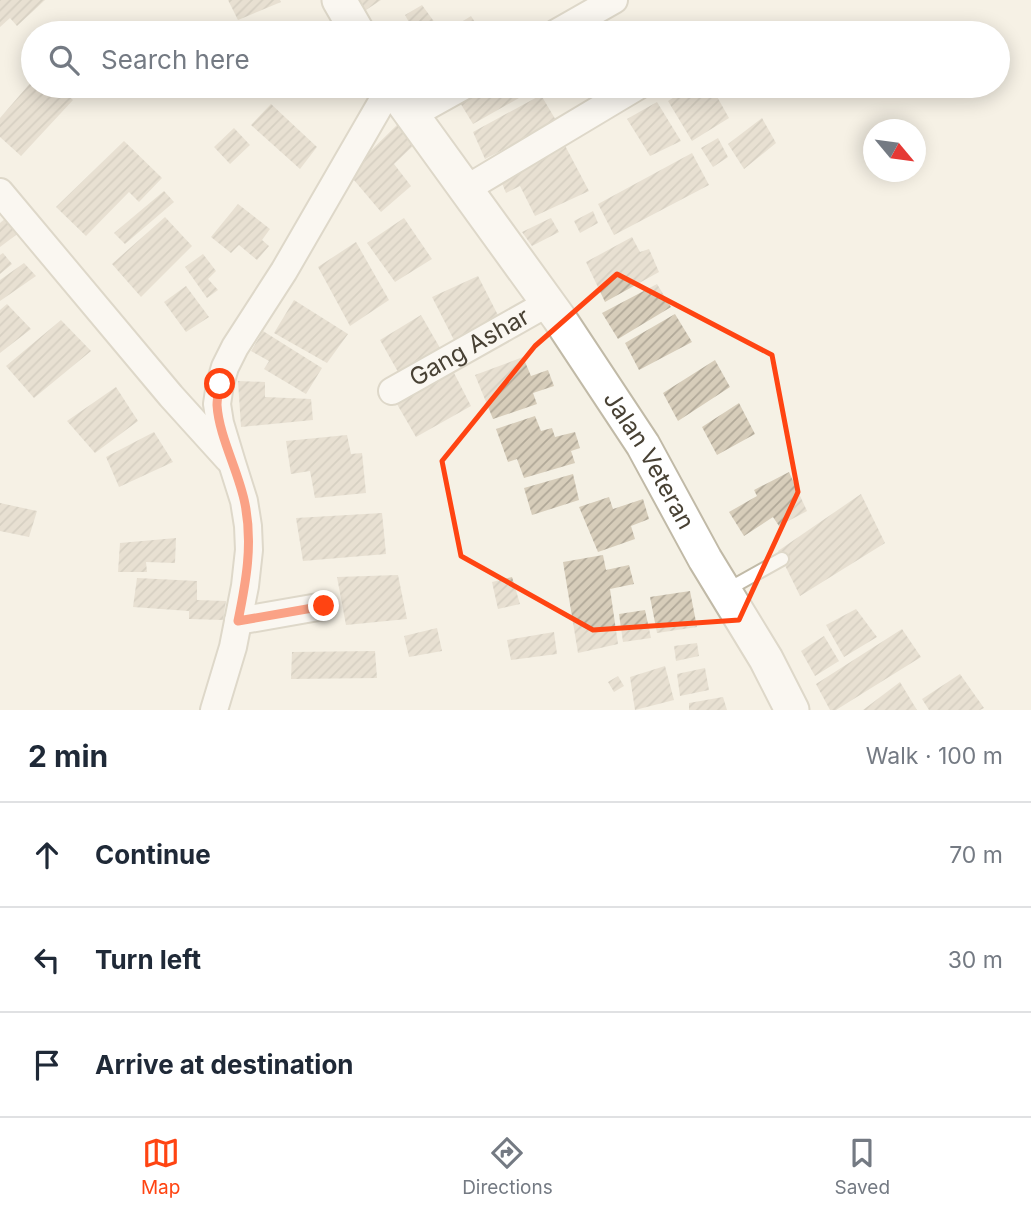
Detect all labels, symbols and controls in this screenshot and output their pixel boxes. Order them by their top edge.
search box [21,21,1010,98]
icon: search [45,41,83,79]
text: Search here [101,44,250,75]
north arrow [863,119,926,182]
street label: Gang Ashar [404,302,534,392]
route start [204,368,235,399]
street label: Jalan Veteran [598,386,701,534]
route end [308,590,339,621]
text: 2 min [28,738,108,774]
text: Walk · 100 m [866,742,1003,770]
icon: ahead [28,836,66,874]
text: Continue [95,839,211,870]
text: 70 m [949,841,1003,869]
icon: left [28,941,66,979]
text: Turn left [95,944,201,975]
text: 30 m [948,946,1003,974]
icon: arrive [28,1046,66,1084]
text: Arrive at destination [95,1049,354,1080]
tab: Map [141,1134,180,1199]
tab: Directions [462,1134,553,1199]
tab: Saved [834,1134,890,1199]

